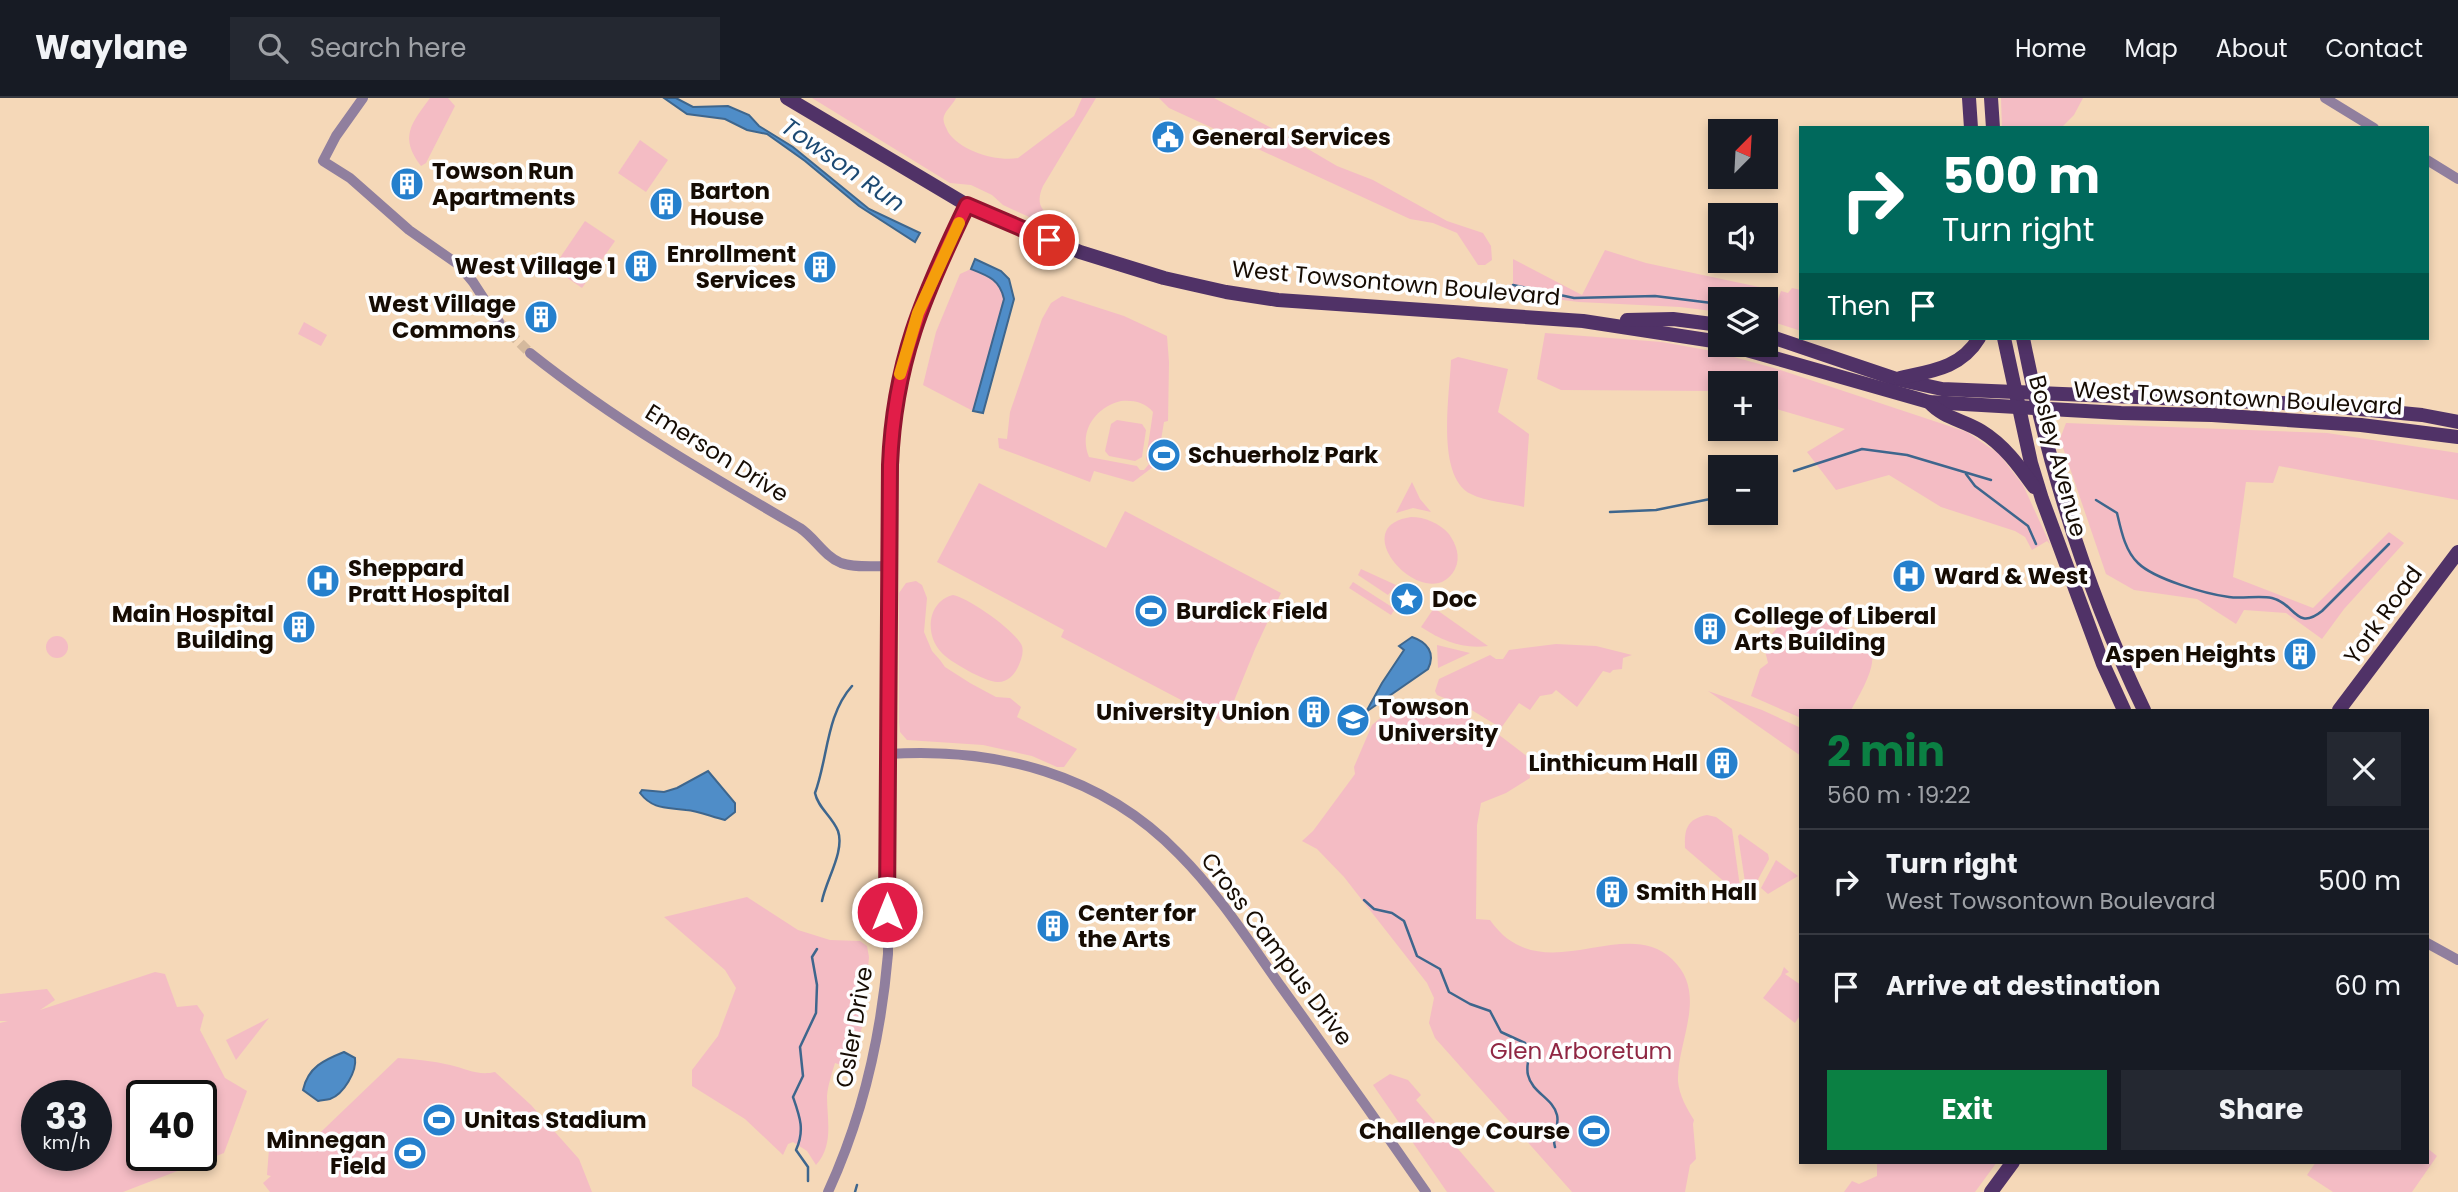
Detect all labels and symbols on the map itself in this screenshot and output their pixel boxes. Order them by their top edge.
water label: Towson Run [775,110,912,219]
public building icon: General Services [1149,118,1187,156]
north arrow [1708,119,1778,189]
place label: General Services [1192,121,1391,153]
place label: Towson Run Apartments [432,155,576,213]
building icon: Towson Run Apartments [388,165,426,203]
place label: Barton House [690,175,770,233]
building icon: Barton House [647,185,685,223]
pin [1019,210,1079,270]
place label: Enrollment Services [667,238,796,296]
building icon: West Village 1 [622,247,660,285]
building icon: Enrollment Services [801,248,839,286]
place label: West Village 1 [455,250,616,282]
street label: West Towsontown Boulevard [1230,253,1562,313]
place label: West Village Commons [368,288,516,346]
building icon: West Village Commons [522,298,560,336]
street label: Bosley Avenue [2021,372,2095,540]
street label: West Towsontown Boulevard [2073,373,2403,423]
street label: Emerson Drive [639,396,795,510]
sports icon: Schuerholz Park [1145,436,1183,474]
place label: Schuerholz Park [1188,439,1379,471]
place label: Sheppard Pratt Hospital [348,552,510,610]
hospital icon: Ward & West [1890,557,1928,595]
street label: York Road [2336,559,2430,671]
place label: Ward & West [1934,560,2088,592]
hospital icon: Sheppard Pratt Hospital [304,562,342,600]
place icon: Doc [1388,580,1426,618]
place label: Doc [1432,583,1477,615]
sports icon: Burdick Field [1132,592,1170,630]
place label: Burdick Field [1176,595,1328,627]
place label: Main Hospital Building [112,598,274,656]
place label: College of Liberal Arts Building [1734,600,1936,658]
building icon: Main Hospital Building [280,608,318,646]
building icon: College of Liberal Arts Building [1691,610,1729,648]
building icon: Aspen Heights [2281,635,2319,673]
place label: Aspen Heights [2105,638,2276,670]
place label: Towson University [1378,691,1499,749]
building icon: University Union [1295,693,1333,731]
place label: University Union [1096,696,1290,728]
school or university icon: Towson University [1334,701,1372,739]
building icon: Linthicum Hall [1703,744,1741,782]
place label: Linthicum Hall [1528,747,1698,779]
street label: Cross Campus Drive [1194,846,1360,1052]
building icon: Smith Hall [1593,873,1631,911]
position arrow [850,875,924,949]
place label: Smith Hall [1636,876,1757,908]
place label: Center for the Arts [1078,897,1196,955]
building icon: Center for the Arts [1034,907,1072,945]
street label: Osler Drive [828,964,880,1090]
park label: Glen Arboretum [1490,1035,1672,1067]
speed limit sign: 40 [126,1080,217,1171]
sports icon: Unitas Stadium [420,1101,458,1139]
place label: Unitas Stadium [464,1104,647,1136]
sports icon: Challenge Course [1575,1112,1613,1150]
place label: Challenge Course [1359,1115,1570,1147]
place label: Minnegan Field [266,1124,386,1182]
sports icon: Minnegan Field [391,1134,429,1172]

